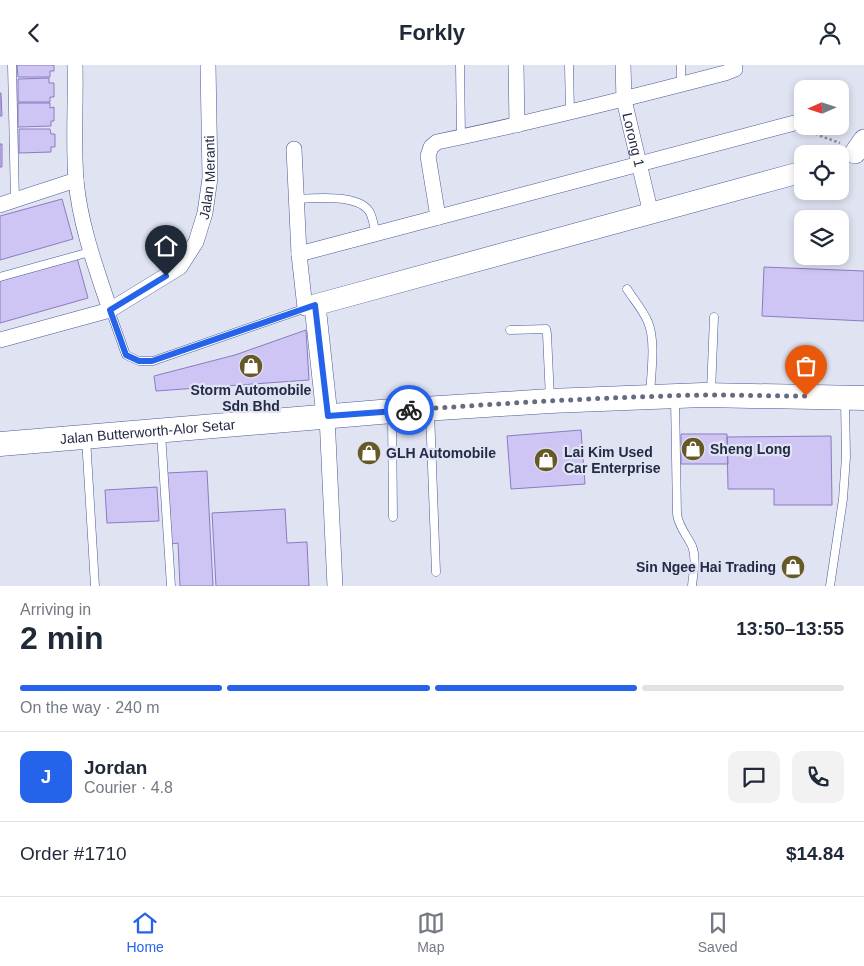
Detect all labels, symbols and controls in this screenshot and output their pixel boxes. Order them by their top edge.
icon: back [20,19,48,47]
icon: person [816,19,844,47]
text: Forkly [399,20,465,45]
north arrow [794,80,849,135]
map controls [794,80,849,265]
street label: Lorong 1 [619,111,648,169]
street label: Jalan Meranti [195,135,218,221]
button: locate [794,145,849,200]
button: layers [794,210,849,265]
pin [145,225,187,276]
icon: home [152,232,180,260]
pin [785,345,827,396]
icon: bag [792,352,820,380]
shop icon: Storm Automobile Sdn Bhd [238,353,264,379]
place label: Storm Automobile Sdn Bhd [191,382,312,414]
courier [384,385,434,435]
icon: bike [395,396,423,424]
street label: Jalan Butterworth-Alor Setar [59,416,236,447]
shop icon: Sheng Long [680,436,706,462]
shop icon: GLH Automobile [356,440,382,466]
place label: Sheng Long [710,441,791,457]
place label: Lai Kim Used Car Enterprise [564,444,661,476]
place label: GLH Automobile [386,445,496,461]
shop icon: Lai Kim Used Car Enterprise [533,447,559,473]
shop icon: Sin Ngee Hai Trading [780,554,806,580]
place label: Sin Ngee Hai Trading [636,559,776,575]
text: Arriving in [20,601,91,618]
text: 13:50–13:55 [736,618,844,639]
text: 2 min [20,620,104,656]
text: On the way · 240 m [20,699,160,716]
button: chat [728,751,780,803]
button: phone [792,751,844,803]
text: Jordan [84,757,147,778]
text: J [41,766,51,787]
text: Courier · 4.8 [84,779,173,796]
text: Order #1710 [20,843,127,864]
text: $14.84 [786,843,844,864]
tab: Home [126,909,164,955]
tab: Map [417,909,445,955]
tab: Saved [698,909,737,955]

